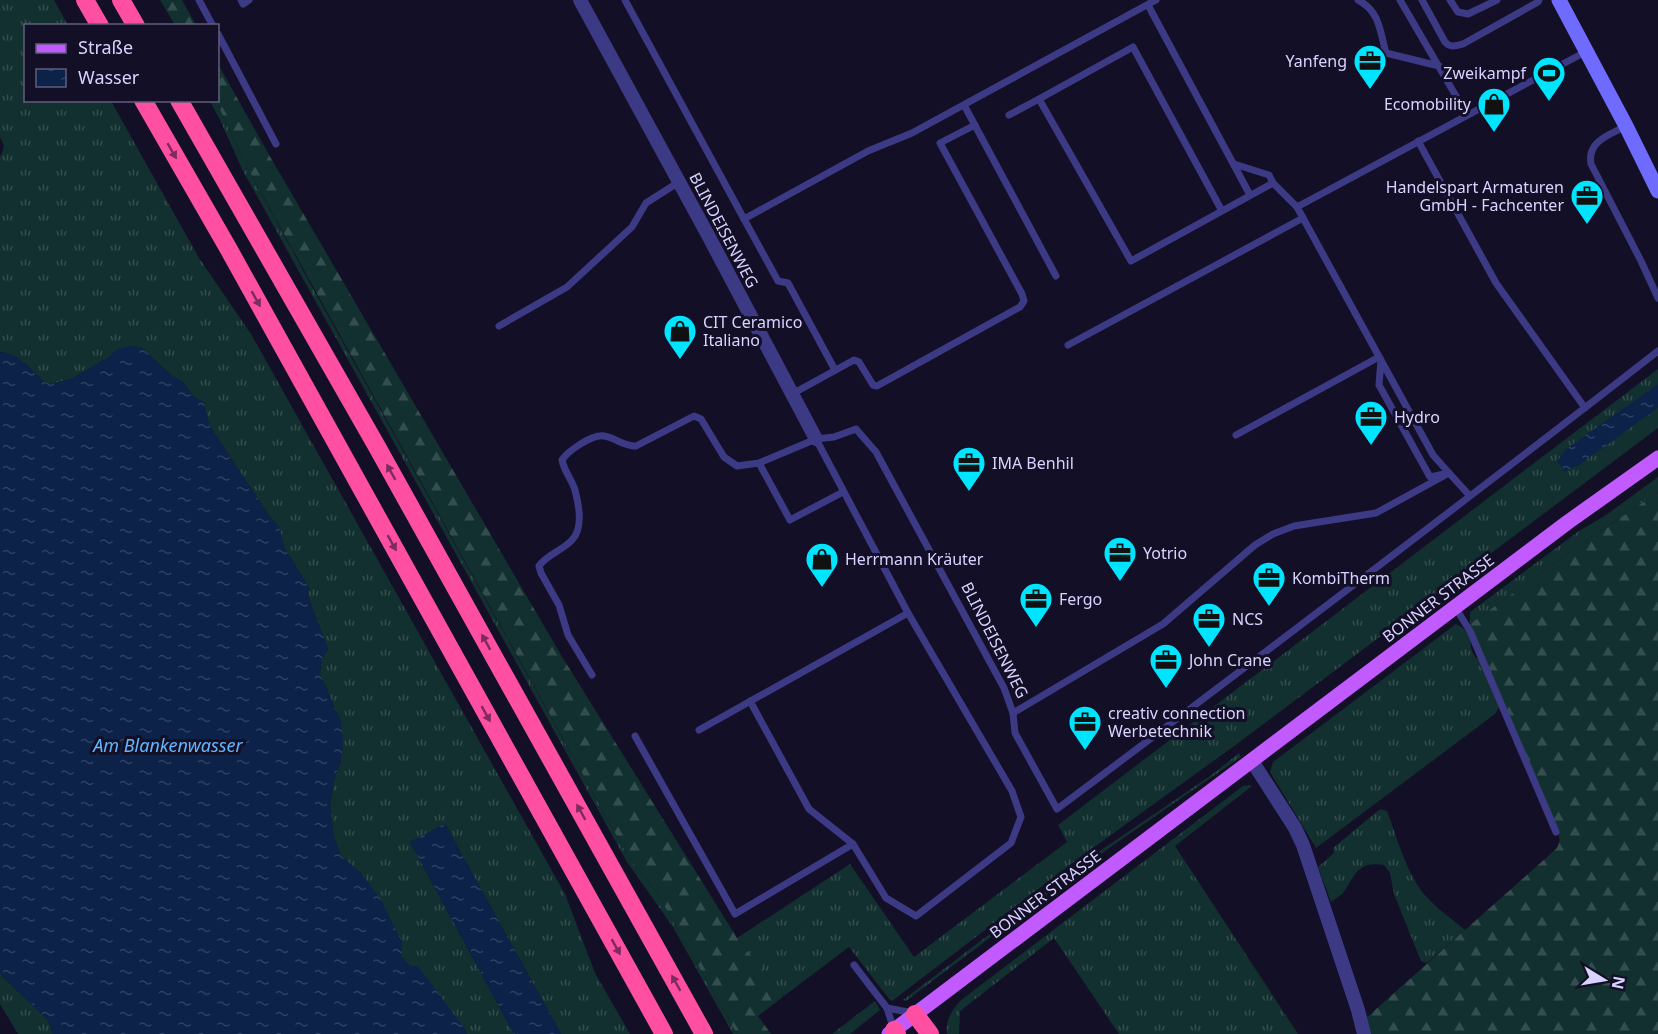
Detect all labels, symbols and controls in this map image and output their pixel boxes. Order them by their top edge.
legend [24,24,219,102]
text: Straße [78,35,133,59]
office icon: Yanfeng [1352,43,1388,90]
place label: Yanfeng [1286,50,1347,72]
sports icon: Zweikampf [1531,55,1567,102]
place label: Zweikampf [1443,62,1527,84]
text: Wasser [78,65,140,89]
shop icon: Ecomobility [1476,86,1512,133]
place label: Ecomobility [1384,93,1472,115]
one-way arrow [167,143,177,160]
street label: BLINDEISENWEG [684,168,764,292]
place label: Handelspart Armaturen GmbH - Fachcenter [1386,176,1564,216]
office icon: Handelspart Armaturen GmbH - Fachcenter [1569,178,1605,225]
one-way arrow [251,291,261,308]
place label: CIT Ceramico Italiano [703,311,802,351]
shop icon: CIT Ceramico Italiano [662,313,698,360]
office icon: Hydro [1353,399,1389,446]
place label: Hydro [1394,406,1440,428]
office icon: IMA Benhil [951,445,987,492]
place label: IMA Benhil [992,452,1074,474]
one-way arrow [386,463,396,480]
one-way arrow [387,535,397,552]
office icon: Yotrio [1102,535,1138,582]
shop icon: Herrmann Kräuter [804,541,840,588]
place label: Yotrio [1143,542,1187,564]
place label: Herrmann Kräuter [845,548,984,570]
street label: BONNER STRASSE [1378,549,1498,647]
office icon: KombiTherm [1251,560,1287,607]
place label: KombiTherm [1292,567,1390,589]
street label: BLINDEISENWEG [956,578,1034,702]
office icon: Fergo [1018,581,1054,628]
place label: Fergo [1059,588,1102,610]
office icon: NCS [1191,601,1227,648]
place label: NCS [1232,608,1263,630]
one-way arrow [481,633,491,650]
office icon: John Crane [1148,642,1184,689]
place label: John Crane [1187,649,1271,671]
place label: creativ connection Werbetechnik [1108,702,1245,742]
office icon: creativ connection Werbetechnik [1067,704,1103,751]
one-way arrow [481,705,491,722]
water label: Am Blankenwasser [91,733,244,757]
one-way arrow [576,804,586,821]
street label: BONNER STRASSE [985,845,1105,943]
one-way arrow [611,939,621,956]
north arrow [1574,950,1634,1010]
one-way arrow [671,974,681,991]
text: N [1607,974,1631,991]

